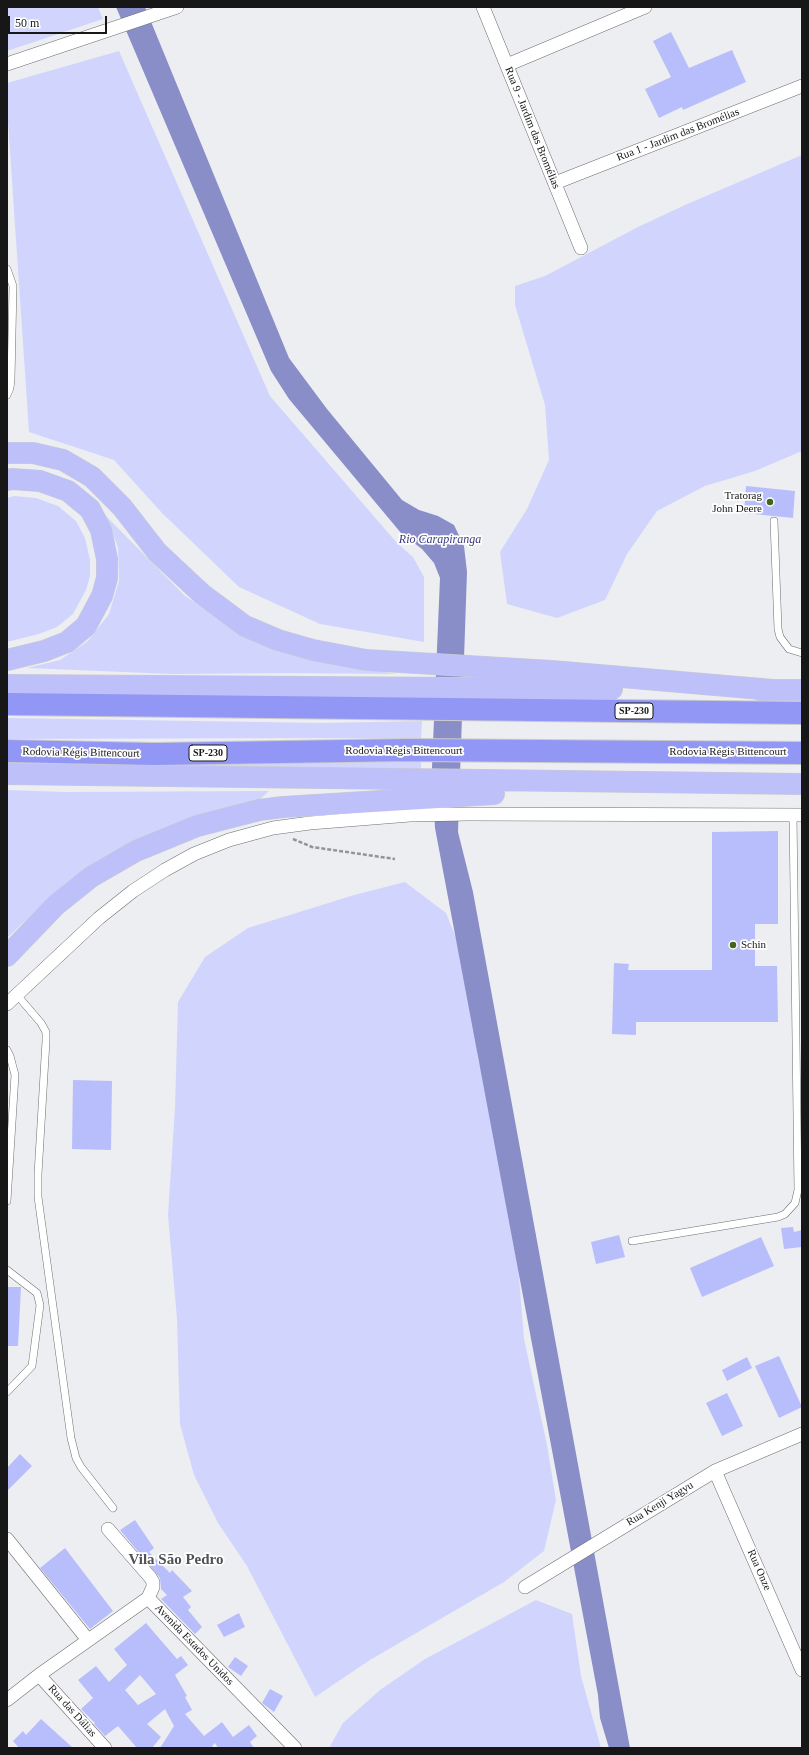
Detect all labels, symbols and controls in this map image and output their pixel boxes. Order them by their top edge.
scale bar [10,8,109,34]
text: 50 m [15,16,39,30]
street label: Rua 9 - Jardim das Bromélias [501,65,563,191]
street label: Rua 1 - Jardim das Bromélias [615,105,741,165]
place label: Tratorag John Deere [712,489,762,515]
marker: Tratorag John Deere [765,497,775,507]
water label: Rio Carapiranga [399,533,481,547]
road number: SP-230 [615,703,653,719]
street label: Rodovia Régis Bittencourt [345,744,463,758]
street label: Rodovia Régis Bittencourt [22,745,140,761]
road number: SP-230 [189,745,227,761]
street label: Rodovia Régis Bittencourt [669,745,787,759]
place label: Schin [741,938,766,952]
marker: Schin [728,940,738,950]
street label: Rua Kenji Yagyu [624,1479,696,1529]
street label: Rua Onze [744,1547,774,1593]
district label: Vila São Pedro [128,1551,224,1569]
street label: Avenida Estados Unidos [152,1602,236,1688]
street label: Rua das Dálias [45,1682,99,1740]

